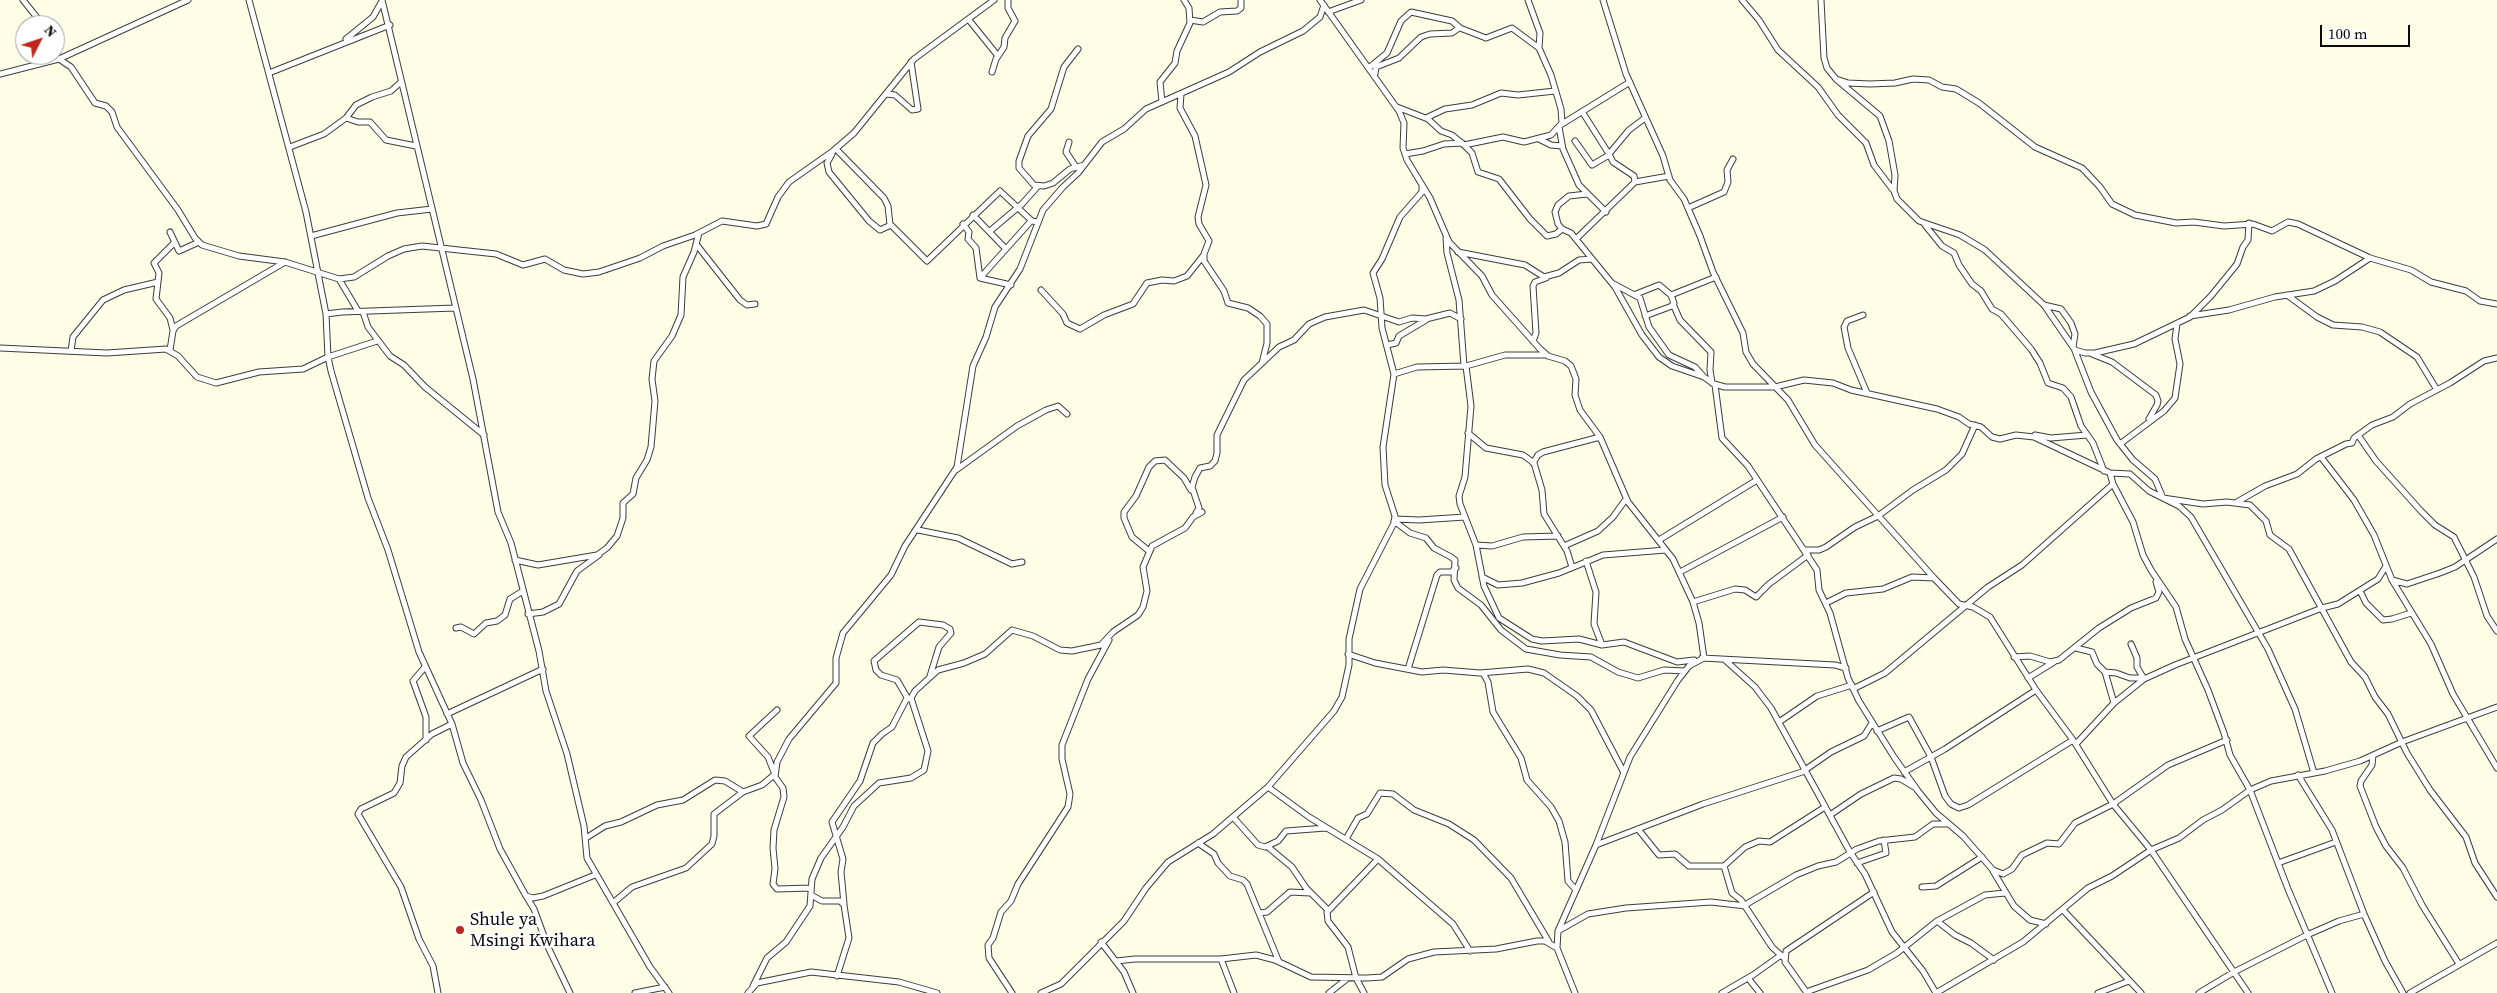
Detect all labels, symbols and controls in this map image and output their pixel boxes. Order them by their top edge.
north arrow [15,15,65,65]
scale bar [2322,15,2412,47]
text: N [40,20,61,41]
text: 100 m [2328,23,2368,44]
place label: Shule ya Msingi Kwihara [470,909,595,952]
marker: Shule ya Msingi Kwihara [454,924,466,936]

